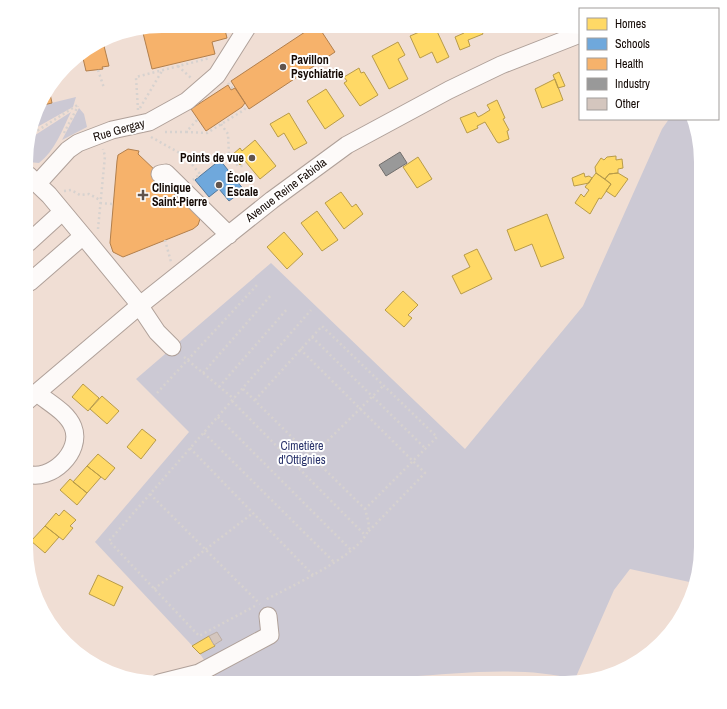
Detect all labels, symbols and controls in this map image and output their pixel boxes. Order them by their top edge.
legend [579,8,719,120]
text: Homes [615,16,646,32]
text: Schools [615,36,650,52]
place label: Pavillon Psychiatrie [291,52,344,82]
text: Health [615,56,643,72]
marker: Pavillon Psychiatrie [278,62,288,72]
text: Industry [615,76,650,92]
text: Other [615,96,640,112]
street label: Rue Gergay [91,115,147,145]
place label: Points de vue [180,150,245,166]
marker: Points de vue [247,153,257,163]
street label: Avenue Reine Fabiola [242,154,330,226]
place label: École Escale [227,170,259,200]
place label: Clinique Saint-Pierre [152,180,208,210]
marker: École Escale [214,180,224,190]
marker: Clinique Saint-Pierre [137,189,149,201]
park label: Cimetière d'Ottignies [278,438,326,468]

